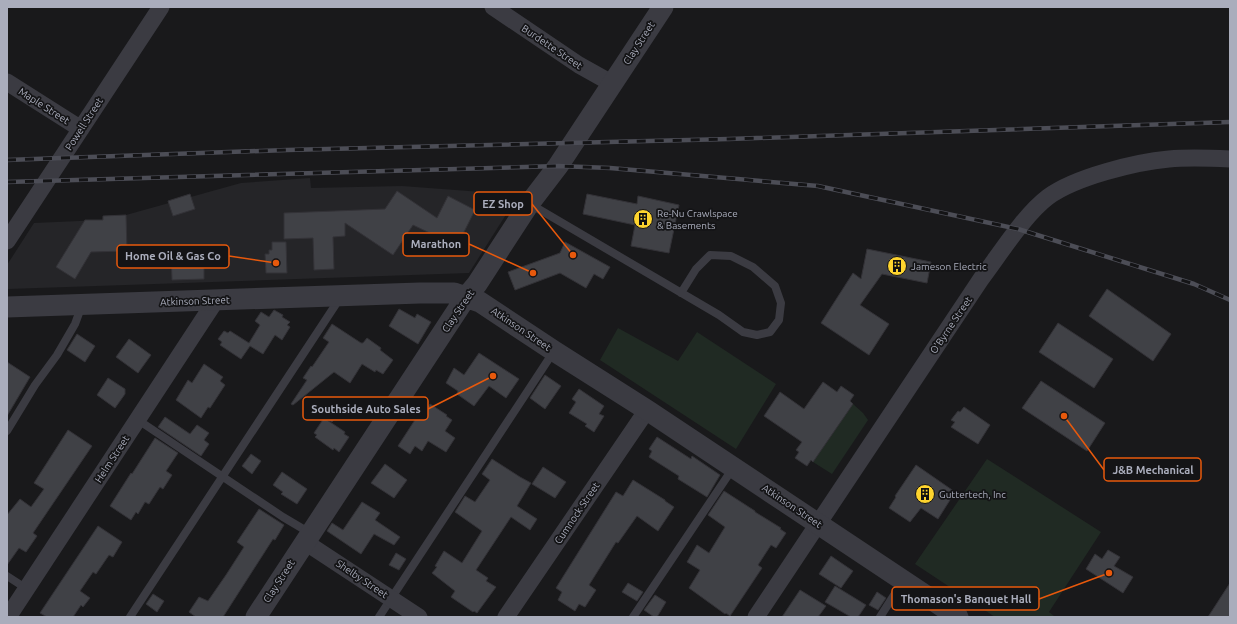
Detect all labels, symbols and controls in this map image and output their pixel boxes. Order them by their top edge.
street label: Clay Street [621,19,657,67]
street label: Burdette Street [520,23,584,71]
street label: Maple Street [17,86,71,126]
street label: Powell Street [63,96,105,152]
callout: EZ Shop [474,192,532,215]
text: EZ Shop [482,198,524,210]
building icon: Re-Nu Crawlspace & Basements [632,208,654,230]
place label: Re-Nu Crawlspace & Basements [657,208,738,231]
callout: Marathon [403,233,469,256]
text: Marathon [411,238,461,250]
callout: Home Oil & Gas Co [117,245,229,268]
text: Home Oil & Gas Co [125,250,221,262]
building icon: Jameson Electric [886,255,908,277]
place label: Jameson Electric [911,261,987,272]
street label: Clay Street [440,288,476,334]
street label: Atkinson Street [160,294,230,308]
street label: O'Byrne Street [928,294,974,356]
street label: Atkinson Street [489,305,553,353]
callout: Southside Auto Sales [303,397,428,420]
text: Southside Auto Sales [311,403,421,415]
street label: Helm Street [93,433,131,485]
callout: J&B Mechanical [1104,458,1201,481]
text: J&B Mechanical [1112,464,1194,476]
street label: Cumnock Street [552,480,602,546]
street label: Atkinson Street [760,482,824,530]
building icon: Guttertech, Inc [914,483,936,505]
place label: Guttertech, Inc [939,489,1006,500]
street label: Clay Street [261,557,297,605]
street label: Shelby Street [334,558,390,600]
callout: Thomason's Banquet Hall [892,587,1039,610]
text: Thomason's Banquet Hall [901,593,1032,605]

